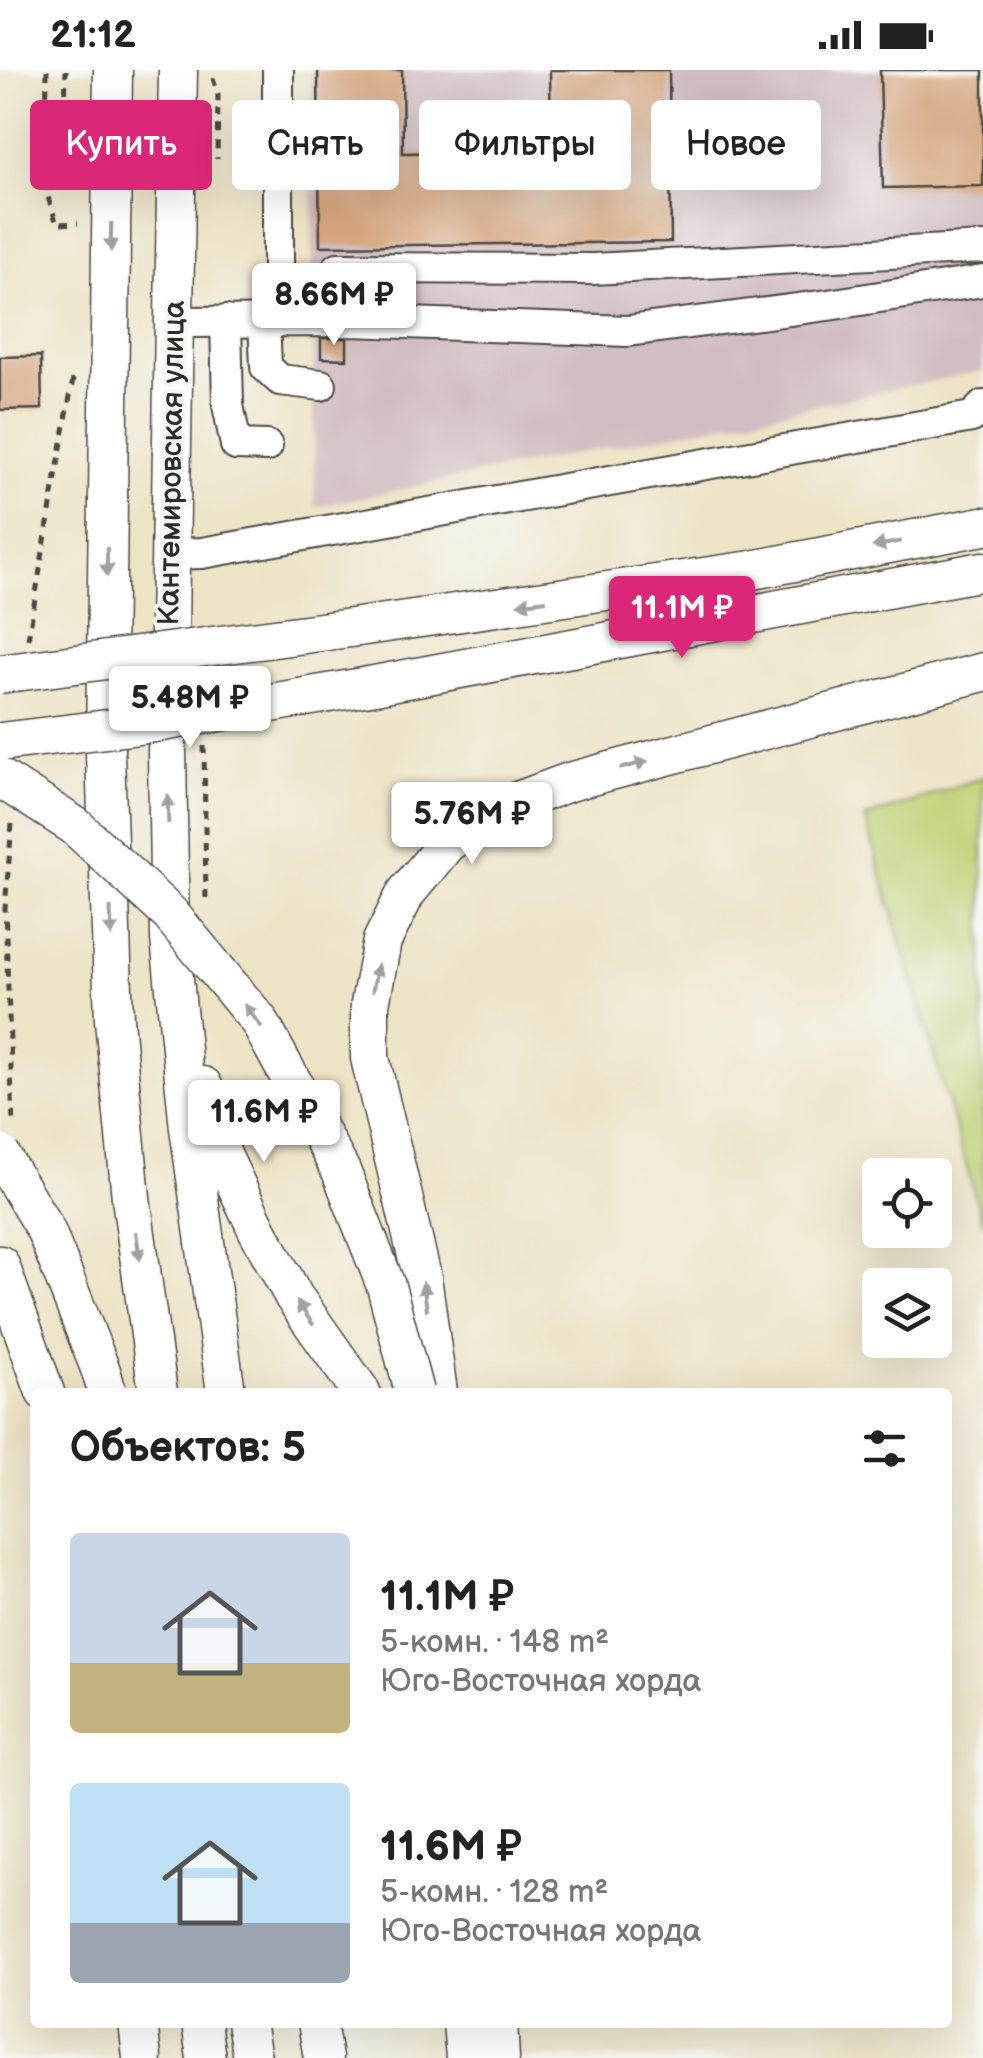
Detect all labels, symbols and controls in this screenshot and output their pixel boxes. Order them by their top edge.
text: 21:12 [50,13,136,58]
chip: Купить [30,100,212,190]
chip: Снять [232,100,399,190]
chip: Фильтры [419,100,631,190]
chip: Новое [651,100,821,190]
one-way arrow [103,222,119,254]
pin: 8.66M ₽ [242,263,426,348]
text: 8.66M ₽ [274,276,394,315]
street label: Кантемировская улица [151,300,193,626]
one-way arrow [871,537,902,552]
one-way arrow [99,547,115,579]
pin: 11.1M ₽ [590,576,774,661]
text: 11.1M ₽ [631,589,733,628]
one-way arrow [516,595,547,610]
pin: 5.48M ₽ [98,666,282,751]
text: 5.48M ₽ [131,679,249,718]
one-way arrow [619,757,650,773]
pin: 5.76M ₽ [380,782,564,867]
one-way arrow [159,792,175,824]
text: 5.76M ₽ [413,795,531,834]
one-way arrow [103,907,119,939]
one-way arrow [368,962,384,993]
one-way arrow [243,1003,263,1029]
pin: 11.6M ₽ [172,1080,356,1165]
text: 11.6M ₽ [210,1093,318,1132]
map controls [862,1158,952,1358]
button: locate [862,1158,952,1248]
one-way arrow [130,1231,146,1262]
button: layers [862,1268,952,1358]
one-way arrow [417,1280,433,1311]
one-way arrow [296,1300,315,1326]
icon: filters [857,1421,912,1476]
text: Объектов: 5 [70,1423,306,1474]
text: 11.1M ₽ [380,1572,514,1623]
icon: home [150,1573,270,1693]
text: 5-комн. · 148 m² [380,1623,609,1662]
text: Юго-Восточная хорда [380,1662,702,1701]
text: 11.6M ₽ [380,1822,522,1873]
icon: home [150,1823,270,1943]
text: 5-комн. · 128 m² [380,1873,608,1912]
text: Юго-Восточная хорда [380,1912,702,1951]

